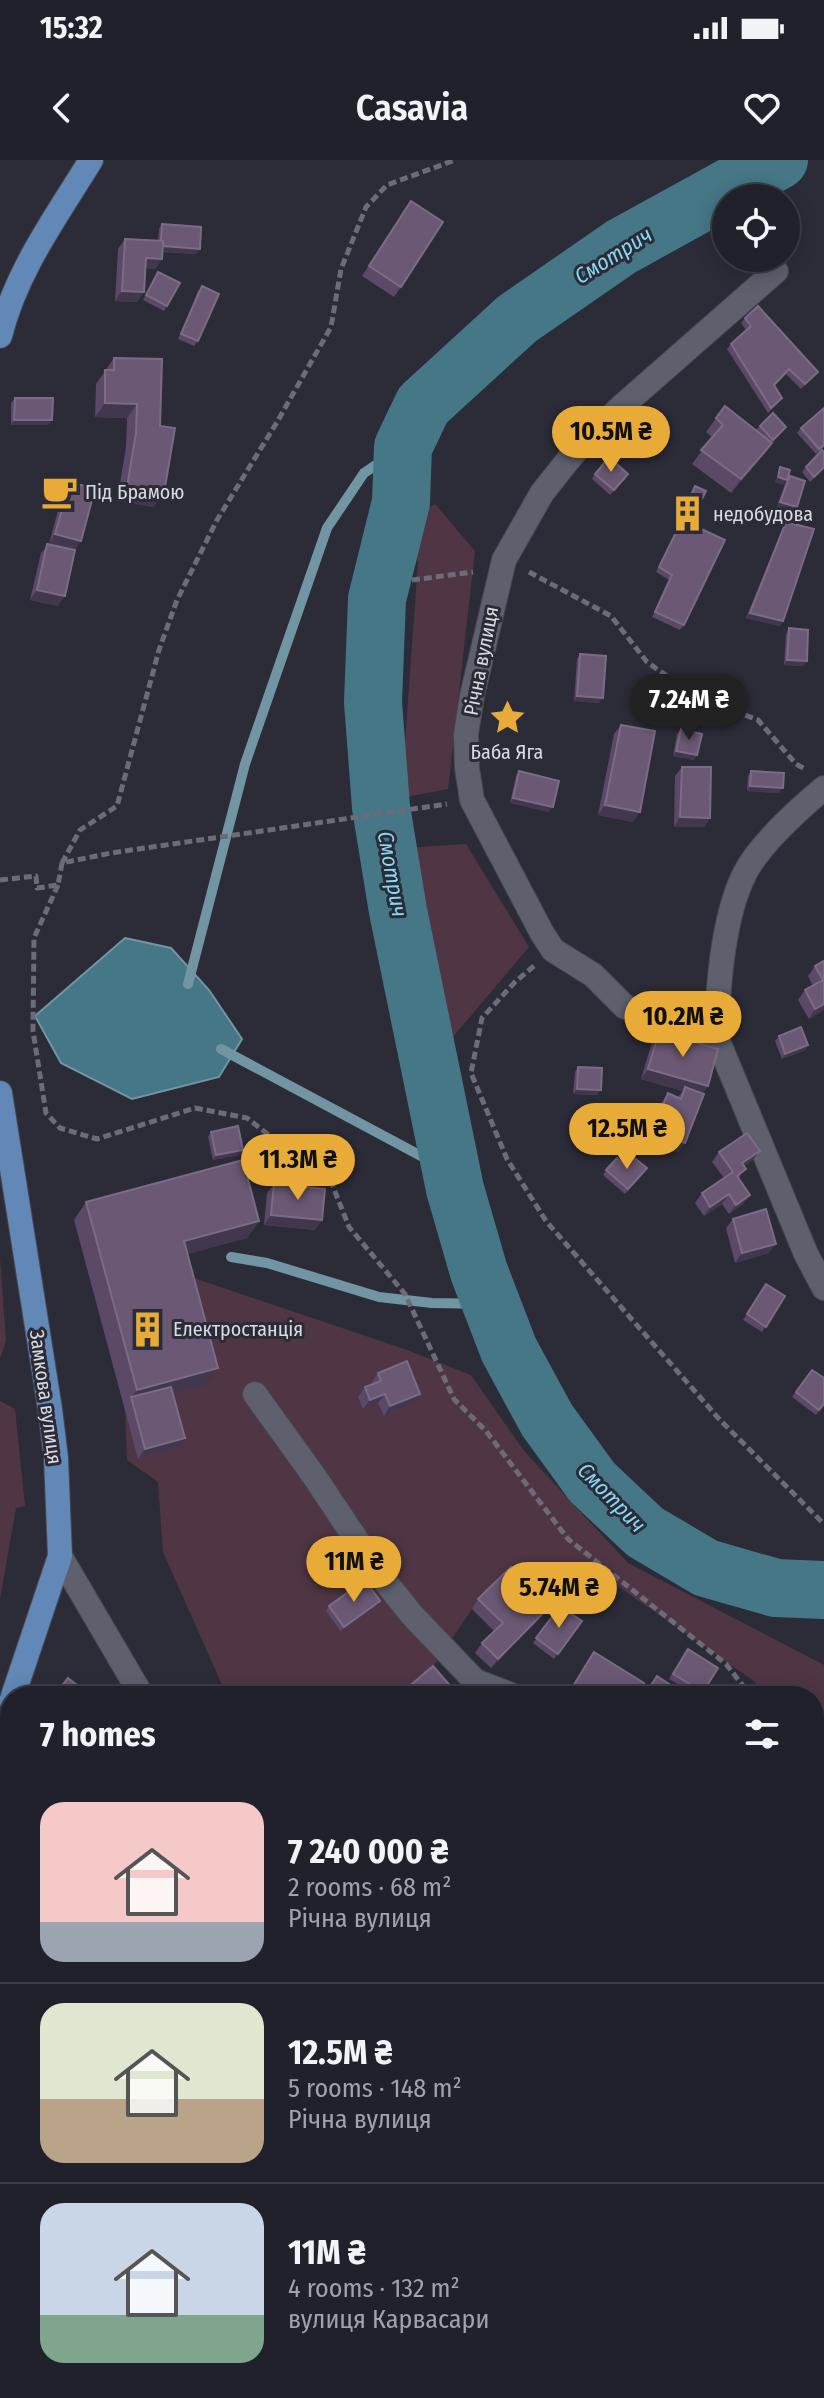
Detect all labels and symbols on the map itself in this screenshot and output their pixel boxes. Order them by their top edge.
water label: Смотрич [569,221,657,290]
pin: 10.5M ₴ [537,406,685,474]
cafe icon: Під Брамою [40,473,78,511]
place label: Під Брамою [85,480,185,504]
building icon: недобудова [668,495,706,533]
place label: недобудова [713,502,813,526]
street label: Річна вулиця [459,604,503,718]
pin: 7.24M ₴ [615,674,763,742]
place icon: Баба Яга [488,698,526,736]
place label: Баба Яга [471,740,543,764]
water label: Смотрич [372,829,413,919]
pin: 10.2M ₴ [609,991,757,1059]
pin: 12.5M ₴ [553,1103,701,1171]
pin: 11.3M ₴ [224,1134,372,1202]
building icon: Електростанція [128,1310,166,1348]
place label: Електростанція [173,1317,303,1341]
street label: Замкова вулиця [25,1328,67,1466]
water label: Смотрич [572,1457,651,1538]
pin: 11M ₴ [298,1536,410,1604]
pin: 5.74M ₴ [485,1562,633,1630]

